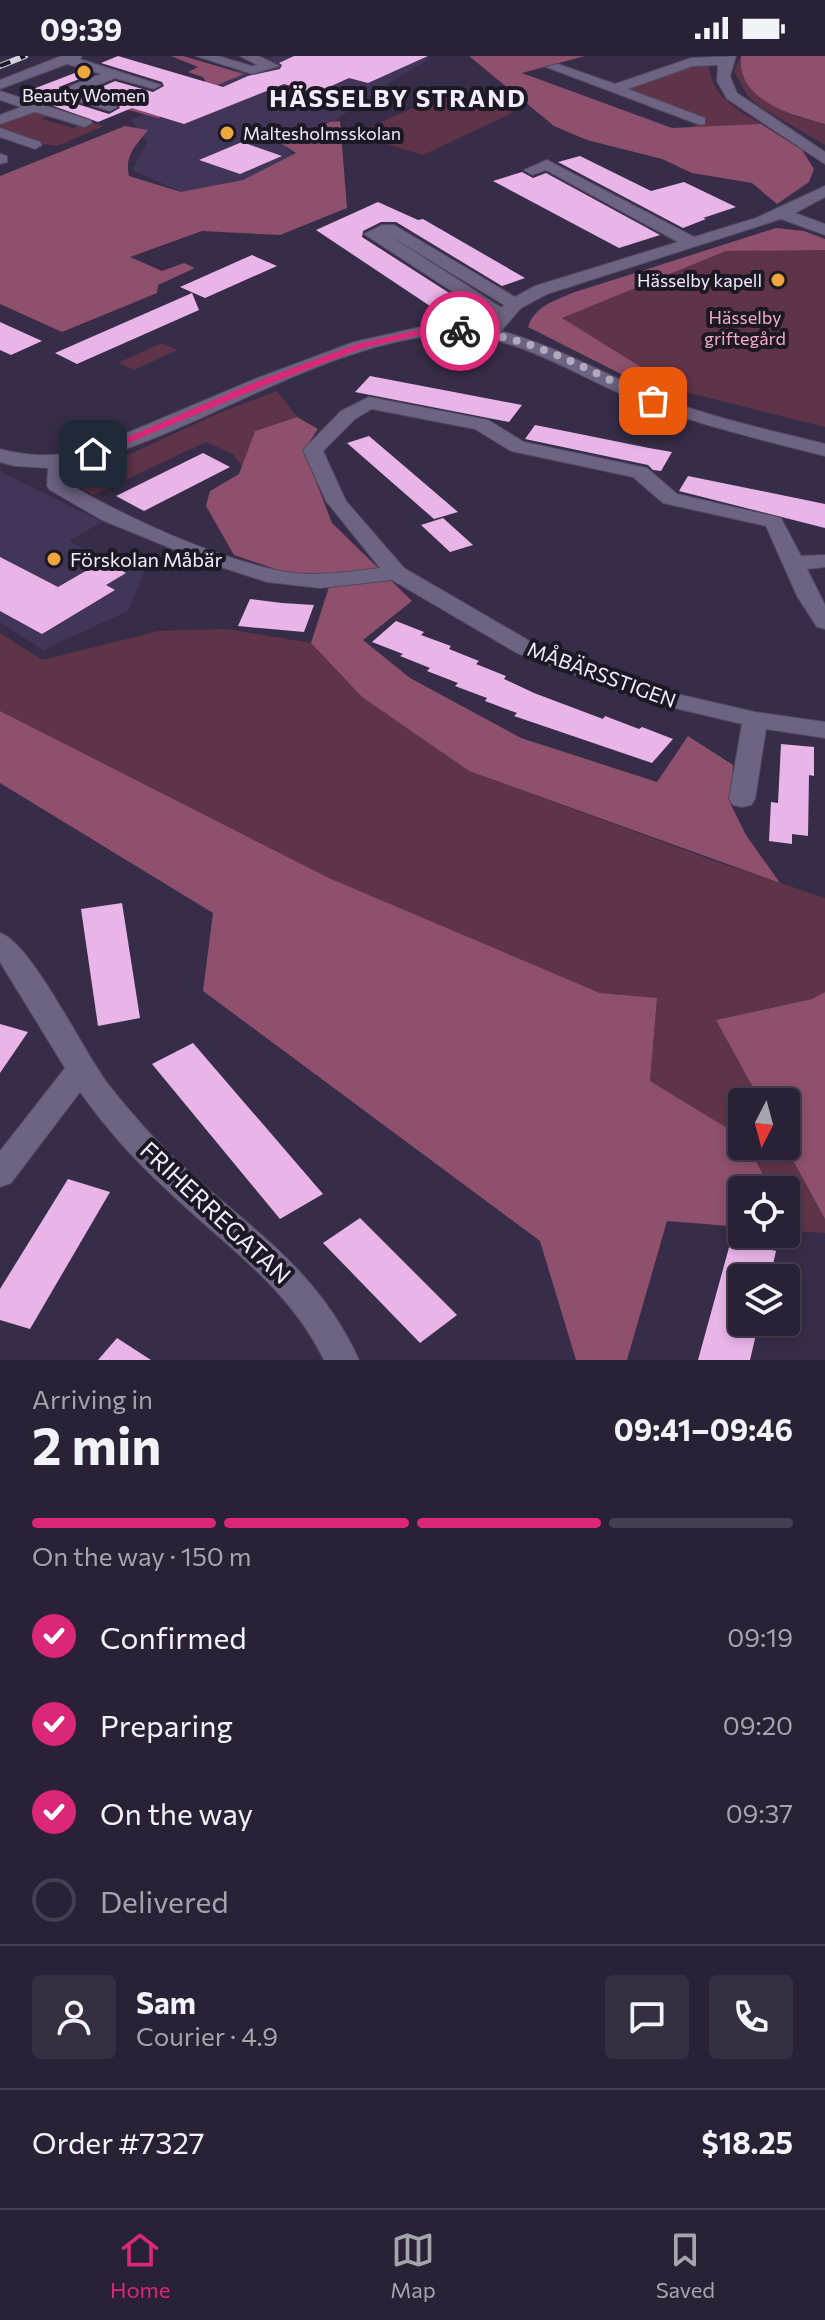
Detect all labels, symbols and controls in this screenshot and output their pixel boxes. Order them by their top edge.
text: 09:39 [40,10,122,47]
marker: Beauty Women [75,63,93,81]
district label: HÄSSELBY STRAND [269,83,527,112]
place label: Beauty Women [22,84,146,106]
place label: Maltesholmsskolan [243,122,401,144]
marker: Maltesholmsskolan [218,124,236,142]
place label: Hässelby kapell [637,269,762,291]
marker: Hässelby kapell [769,271,787,289]
courier [420,291,500,371]
park label: Hässelby griftegård [704,306,786,349]
icon: bike [438,309,482,353]
pin [619,367,687,435]
icon: bag [631,379,675,423]
pin [59,420,127,488]
icon: home [71,432,115,476]
place label: Förskolan Måbär [70,547,222,571]
marker: Förskolan Måbär [45,550,63,568]
street label: MÅBÄRSSTIGEN [524,636,680,712]
north arrow [728,1088,800,1160]
map controls [728,1088,800,1336]
street label: FRIHERREGATAN [135,1135,297,1289]
button: locate [728,1176,800,1248]
button: layers [728,1264,800,1336]
text: Arriving in [32,1383,153,1414]
text: 09:41–09:46 [614,1410,793,1447]
text: 2 min [32,1412,161,1476]
text: On the way · 150 m [32,1540,251,1571]
icon: check [32,1614,76,1658]
text: Confirmed [100,1618,247,1655]
text: 09:19 [727,1621,793,1652]
icon: check [32,1702,76,1746]
text: Preparing [100,1706,233,1743]
text: 09:20 [723,1709,793,1740]
icon: check [32,1790,76,1834]
text: On the way [100,1794,253,1831]
text: 09:37 [726,1797,793,1828]
text: Delivered [100,1882,229,1919]
button: person [32,1975,116,2059]
button: chat [605,1975,689,2059]
button: phone [709,1975,793,2059]
text: Sam [136,1983,196,2020]
text: Courier · 4.9 [136,2020,278,2051]
text: Order #7327 [32,2123,205,2160]
text: $18.25 [702,2123,793,2160]
tab: Home [110,2228,170,2303]
tab: Map [390,2228,436,2303]
tab: Saved [656,2228,715,2303]

